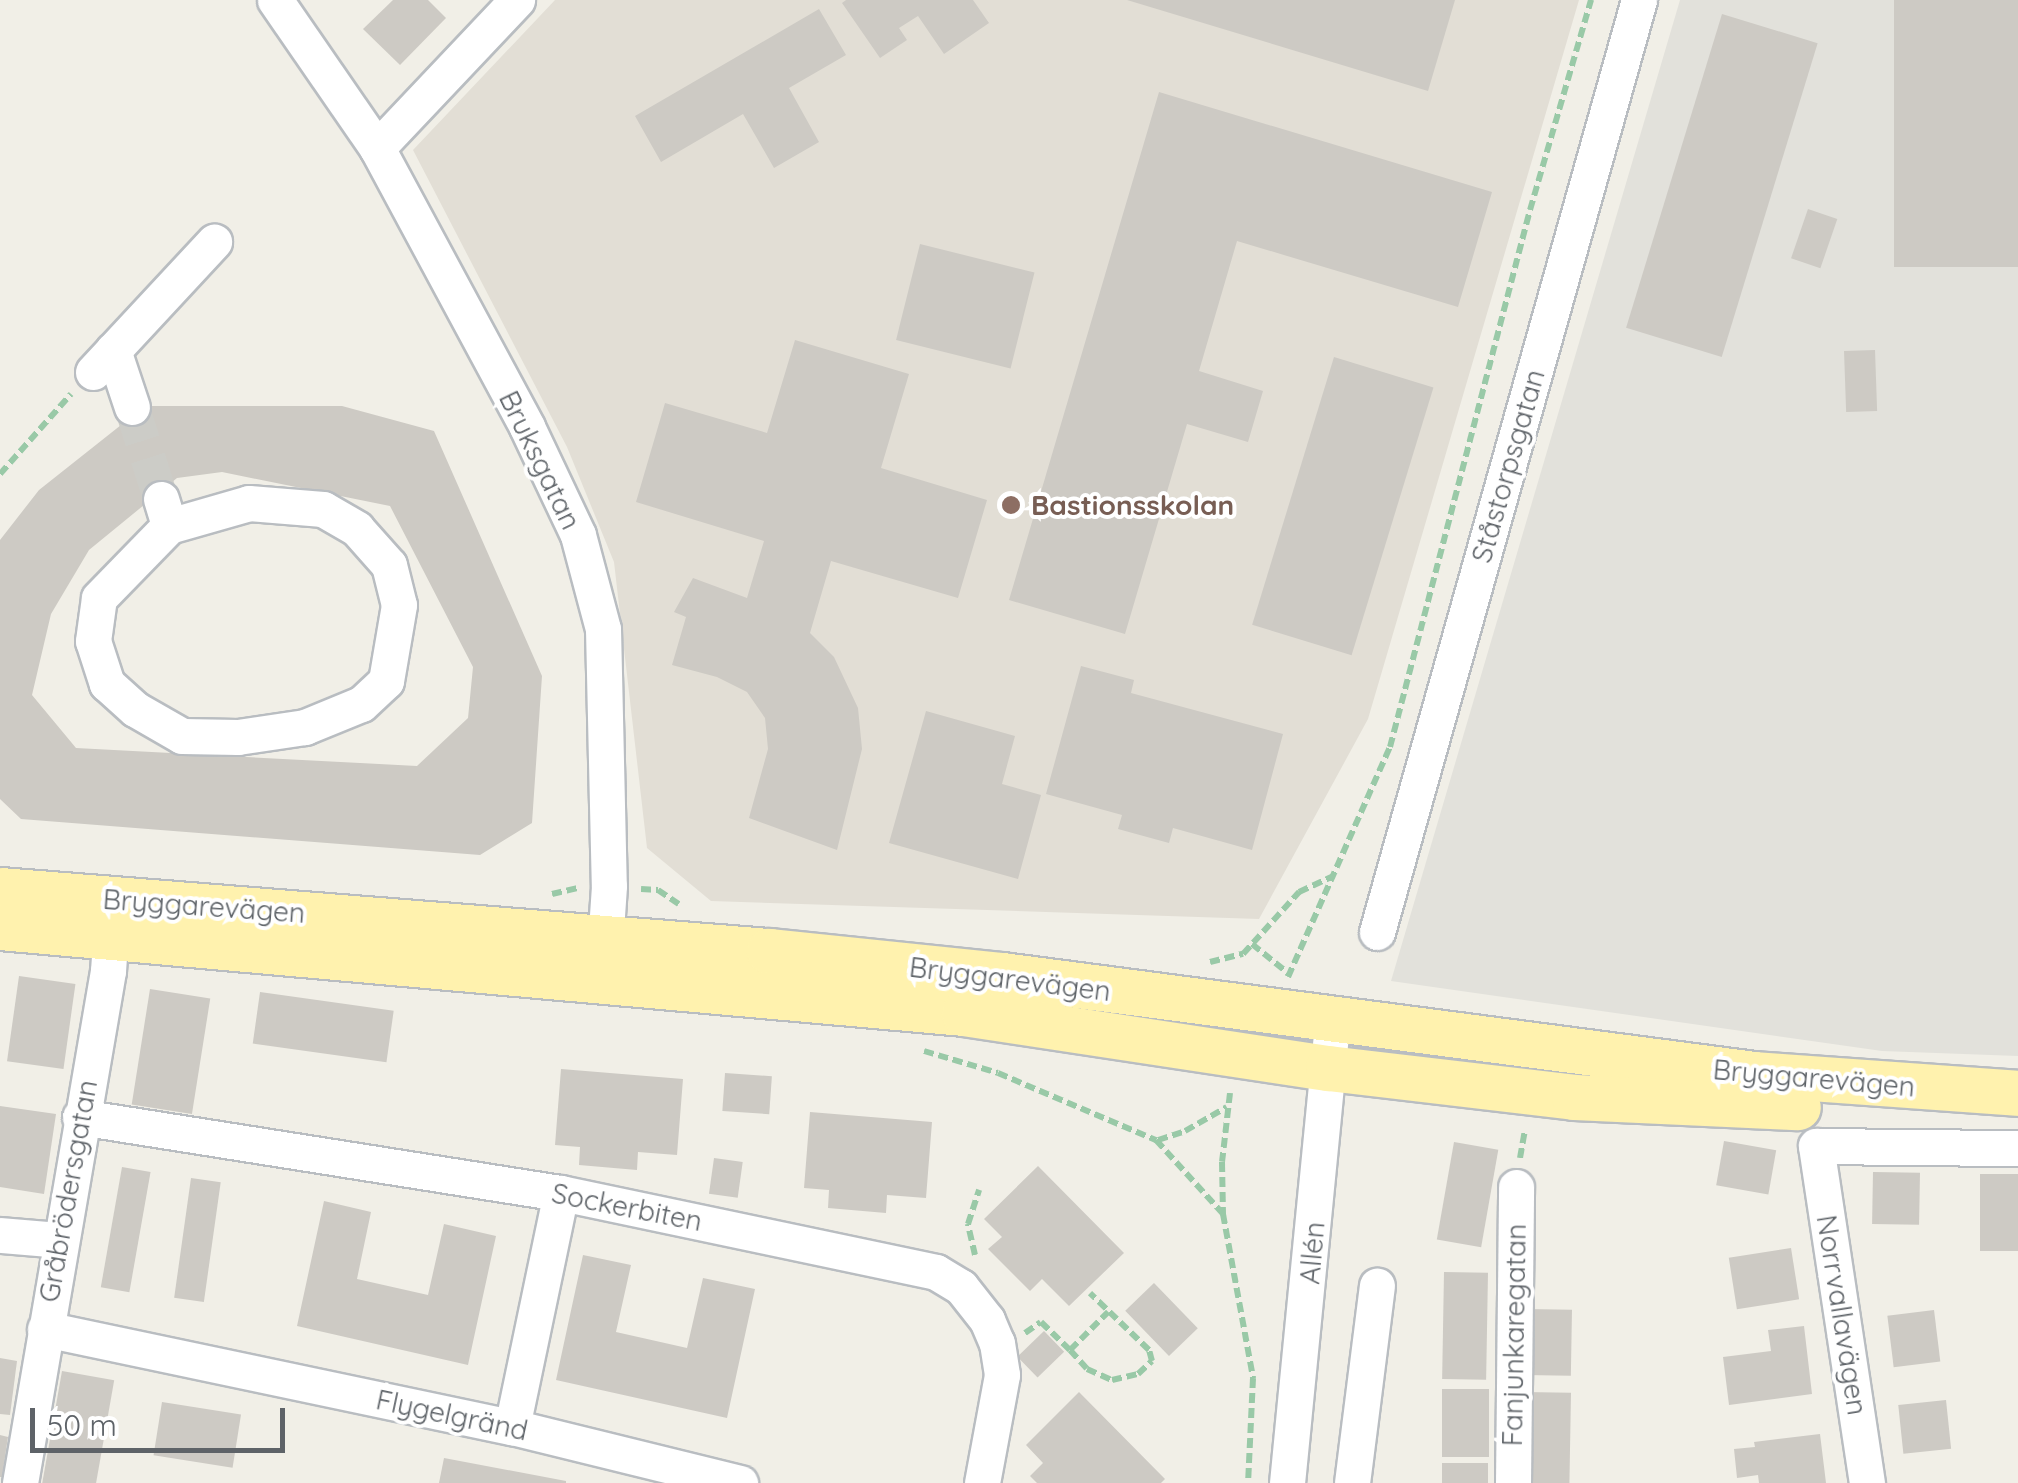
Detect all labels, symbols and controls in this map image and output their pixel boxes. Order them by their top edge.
street label: Ståstorpsgatan [1464,366,1552,566]
street label: Bruksgatan [492,385,588,535]
place label: Bastionsskolan [1031,488,1234,522]
marker: Bastionsskolan [1000,494,1022,516]
street label: Bryggarevägen [102,882,306,930]
street label: Bryggarevägen [907,950,1113,1008]
street label: Bryggarevägen [1712,1052,1916,1104]
street label: Gråbrödersgatan [32,1077,104,1305]
street label: Sockerbiten [549,1176,705,1238]
street label: Norrvallavägen [1810,1213,1874,1417]
street label: Allén [1293,1220,1331,1286]
street label: Fanjunkaregatan [1495,1223,1533,1447]
street label: Flygelgränd [373,1383,531,1447]
scale bar [35,1388,290,1450]
text: 50 m [47,1406,117,1444]

